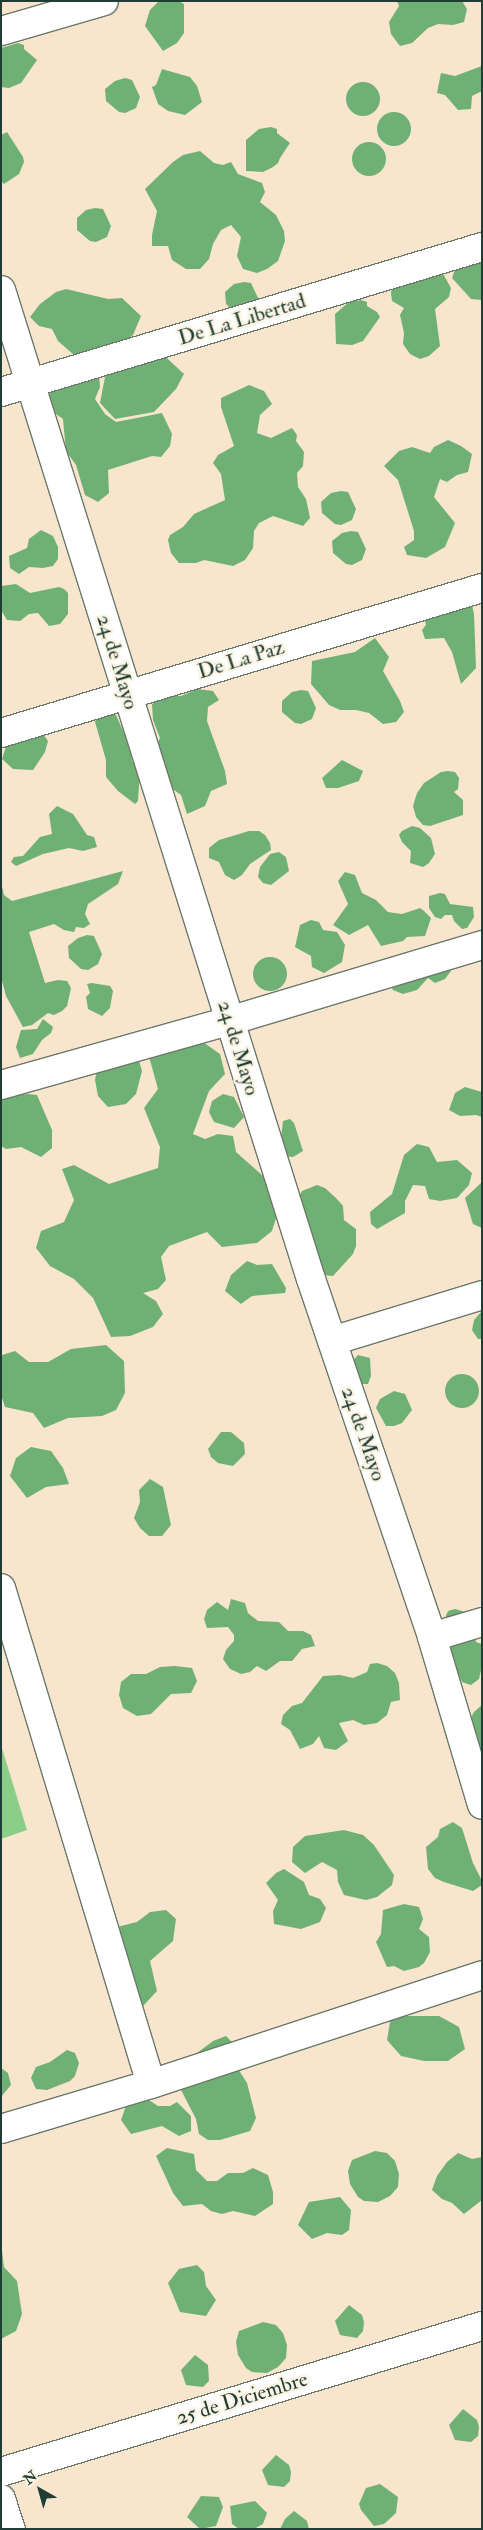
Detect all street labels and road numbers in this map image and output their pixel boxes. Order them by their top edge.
street label: De La Libertad [175,289,309,351]
street label: 24 de Mayo [91,612,143,712]
street label: De La Paz [195,635,287,685]
street label: 24 de Mayo [212,998,264,1098]
street label: 24 de Mayo [335,1384,391,1484]
street label: 25 de Diciembre [173,2367,311,2431]

